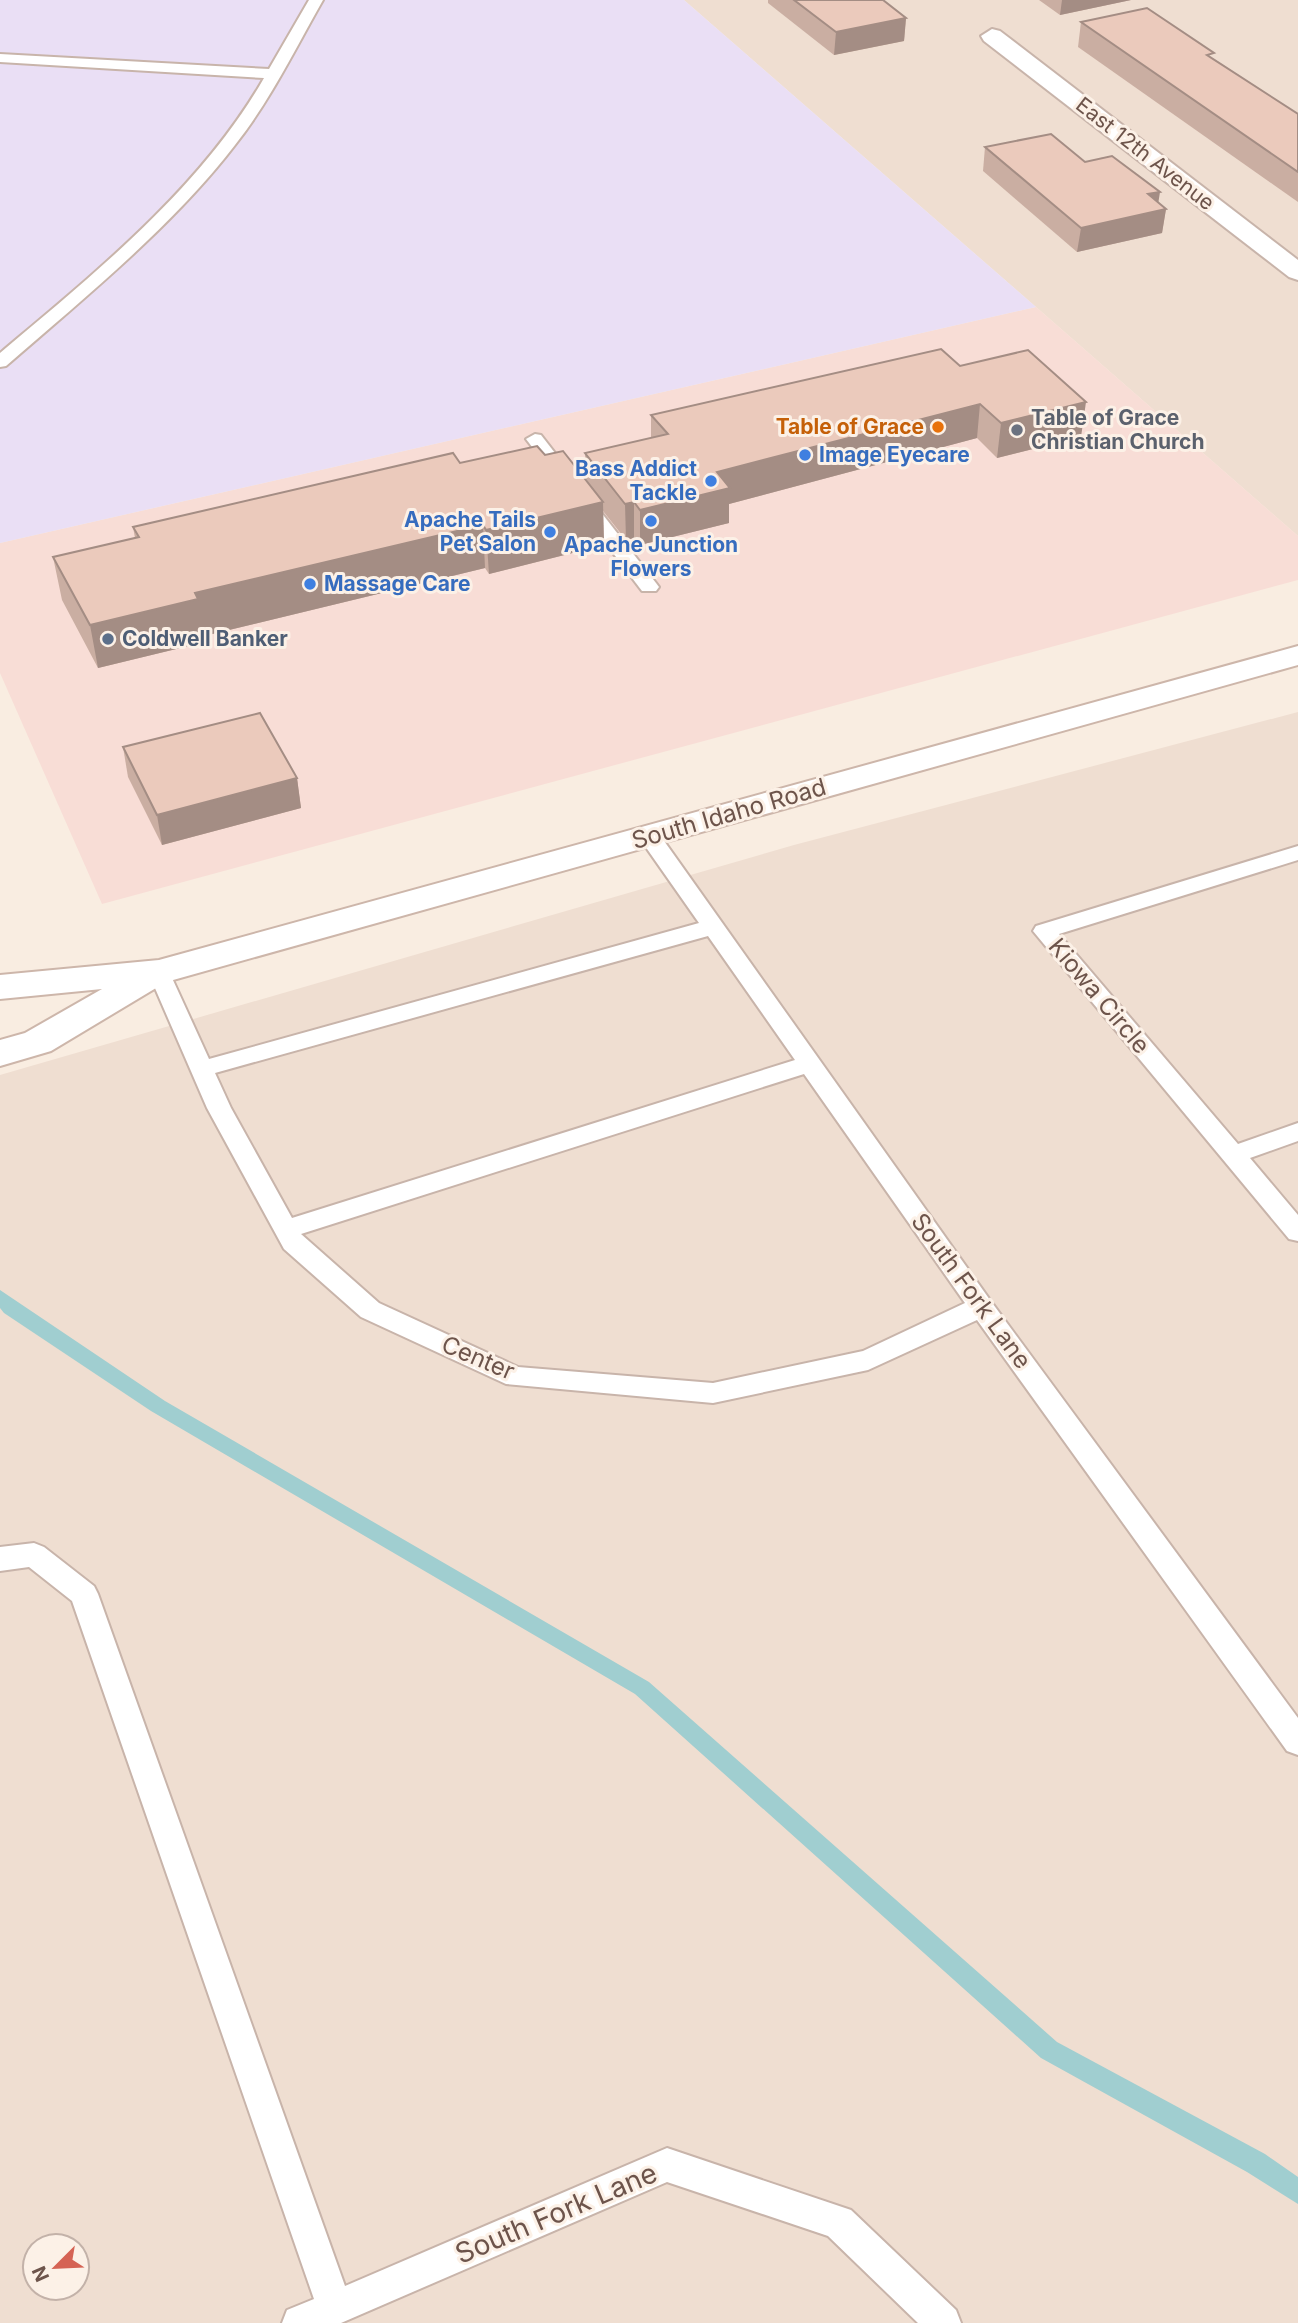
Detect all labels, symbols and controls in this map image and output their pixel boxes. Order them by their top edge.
street label: East 12th Avenue [1071,92,1219,215]
place label: Table of Grace Christian Church [1031,405,1205,454]
place label: Table of Grace [776,414,924,439]
marker: Table of Grace [930,419,946,435]
marker: Table of Grace Christian Church [1009,422,1025,438]
place label: Image Eyecare [819,442,970,467]
marker: Image Eyecare [797,447,813,463]
place label: Bass Addict Tackle [575,456,697,505]
marker: Bass Addict Tackle [703,473,719,489]
place label: Apache Tails Pet Salon [404,507,536,556]
marker: Apache Junction Flowers [643,513,659,529]
marker: Apache Tails Pet Salon [542,524,558,540]
place label: Apache Junction Flowers [564,532,738,581]
place label: Massage Care [324,571,471,596]
marker: Massage Care [302,576,318,592]
place label: Coldwell Banker [122,626,288,651]
marker: Coldwell Banker [100,631,116,647]
street label: South Idaho Road [628,772,829,855]
street label: Kiowa Circle [1043,932,1156,1059]
street label: South Fork Lane [905,1207,1037,1374]
street label: Center [437,1329,519,1386]
street label: South Fork Lane [450,2155,662,2271]
north arrow [21,2232,91,2302]
text: N [27,2262,54,2285]

